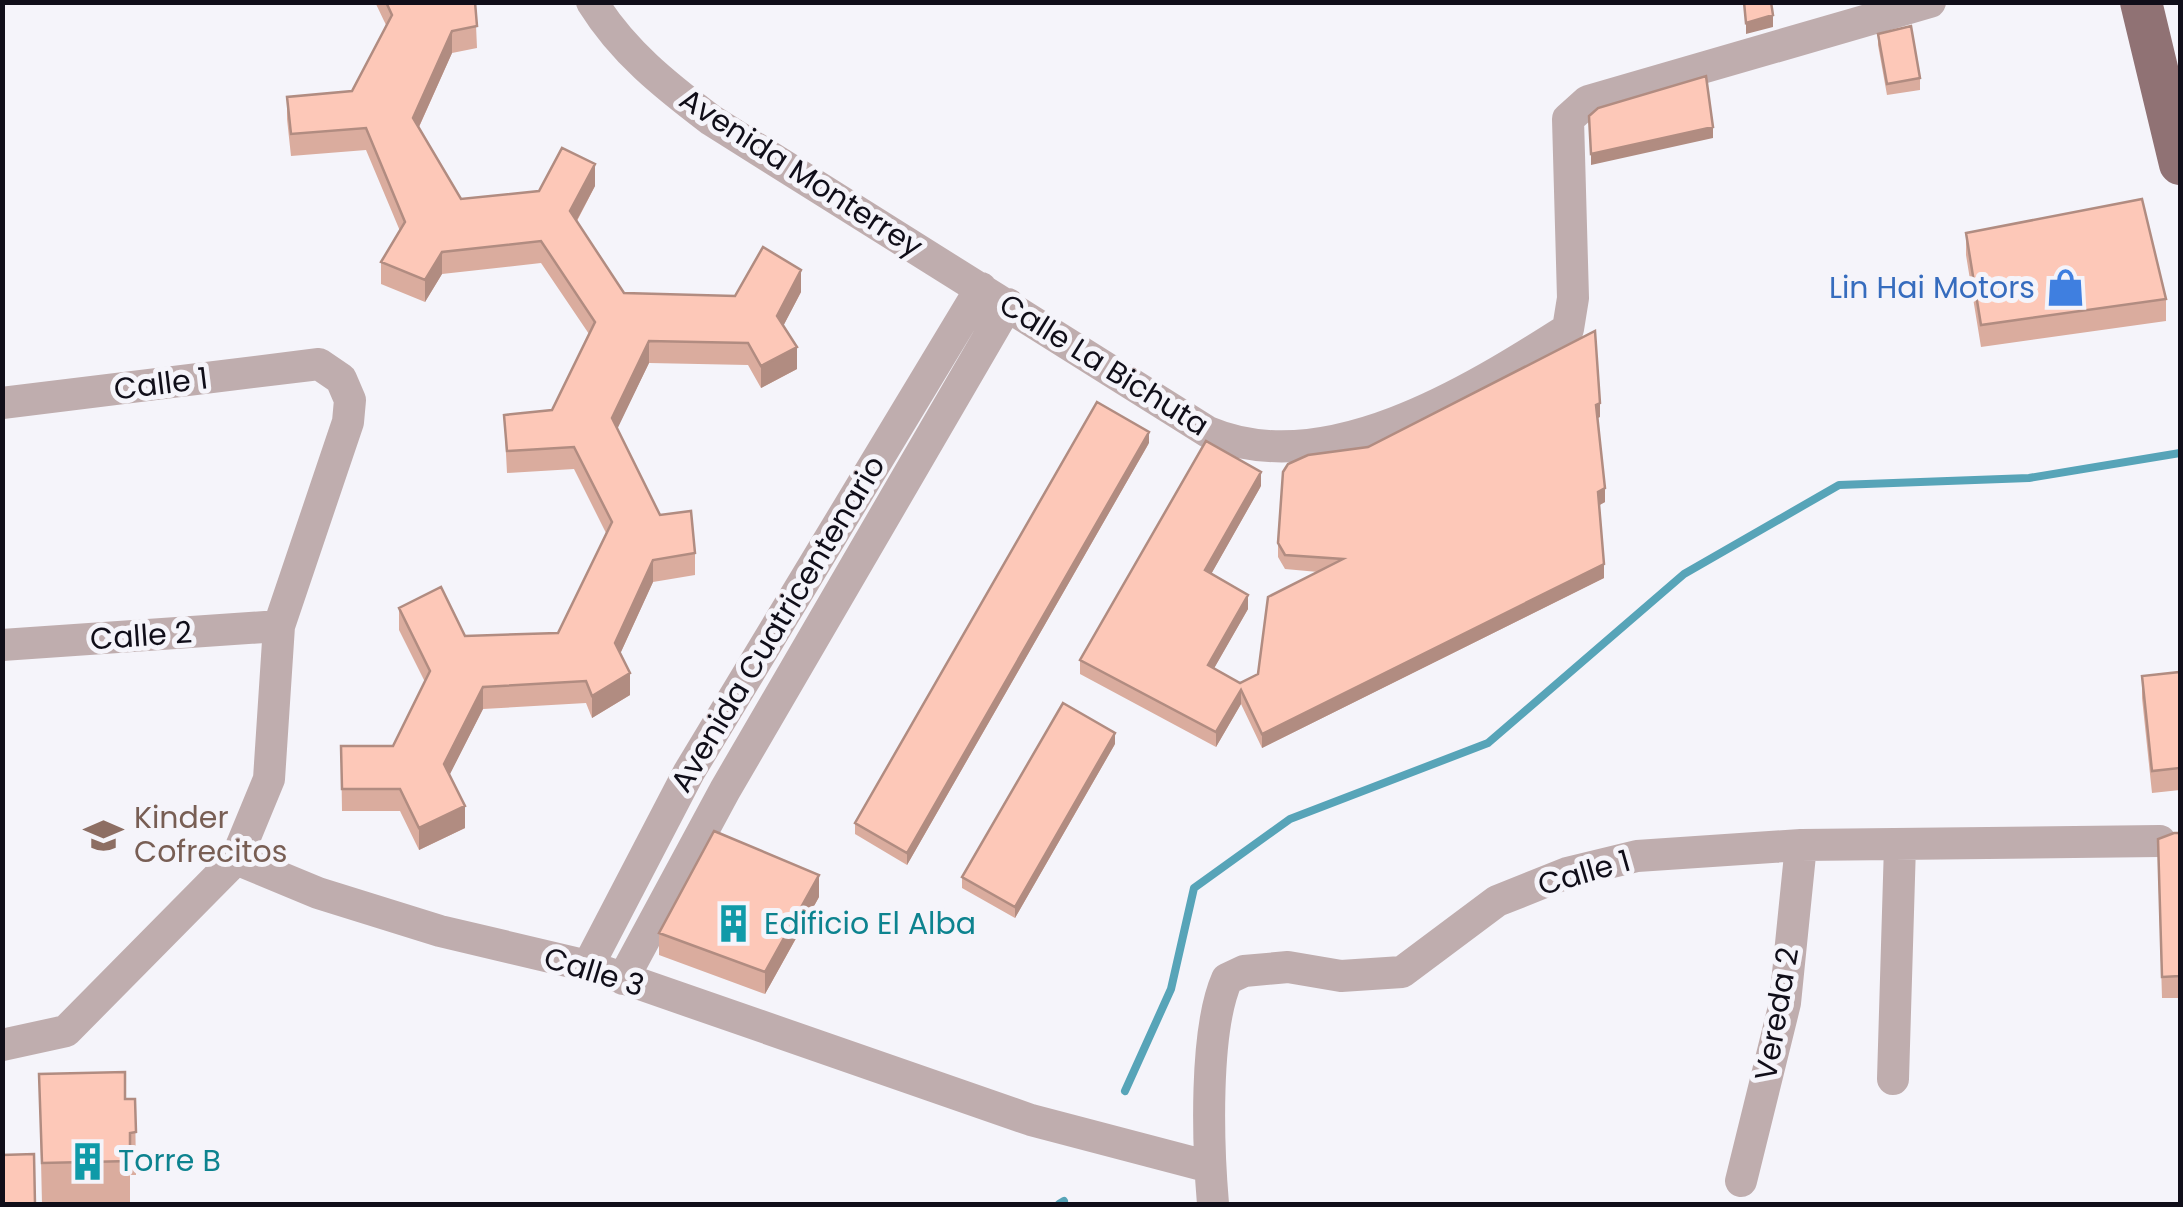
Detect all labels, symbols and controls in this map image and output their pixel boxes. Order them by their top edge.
street label: Avenida Monterrey [671,78,932,268]
place label: Lin Hai Motors [1829,266,2035,309]
shop icon: Lin Hai Motors [2044,267,2086,309]
street label: Calle La Bichuta [991,283,1217,446]
street label: Calle 1 [111,356,210,411]
street label: Avenida Cuatricentenario [660,447,895,800]
street label: Calle 2 [89,610,193,661]
place label: Kinder Cofrecitos [134,796,287,873]
school or university icon: Kinder Cofrecitos [83,814,125,856]
street label: Calle 1 [1533,839,1635,906]
place label: Edificio El Alba [764,902,976,945]
building icon: Edificio El Alba [713,903,755,945]
street label: Calle 3 [539,936,649,1007]
street label: Vereda 2 [1744,944,1809,1084]
place label: Torre B [118,1139,221,1182]
building icon: Torre B [67,1140,109,1182]

